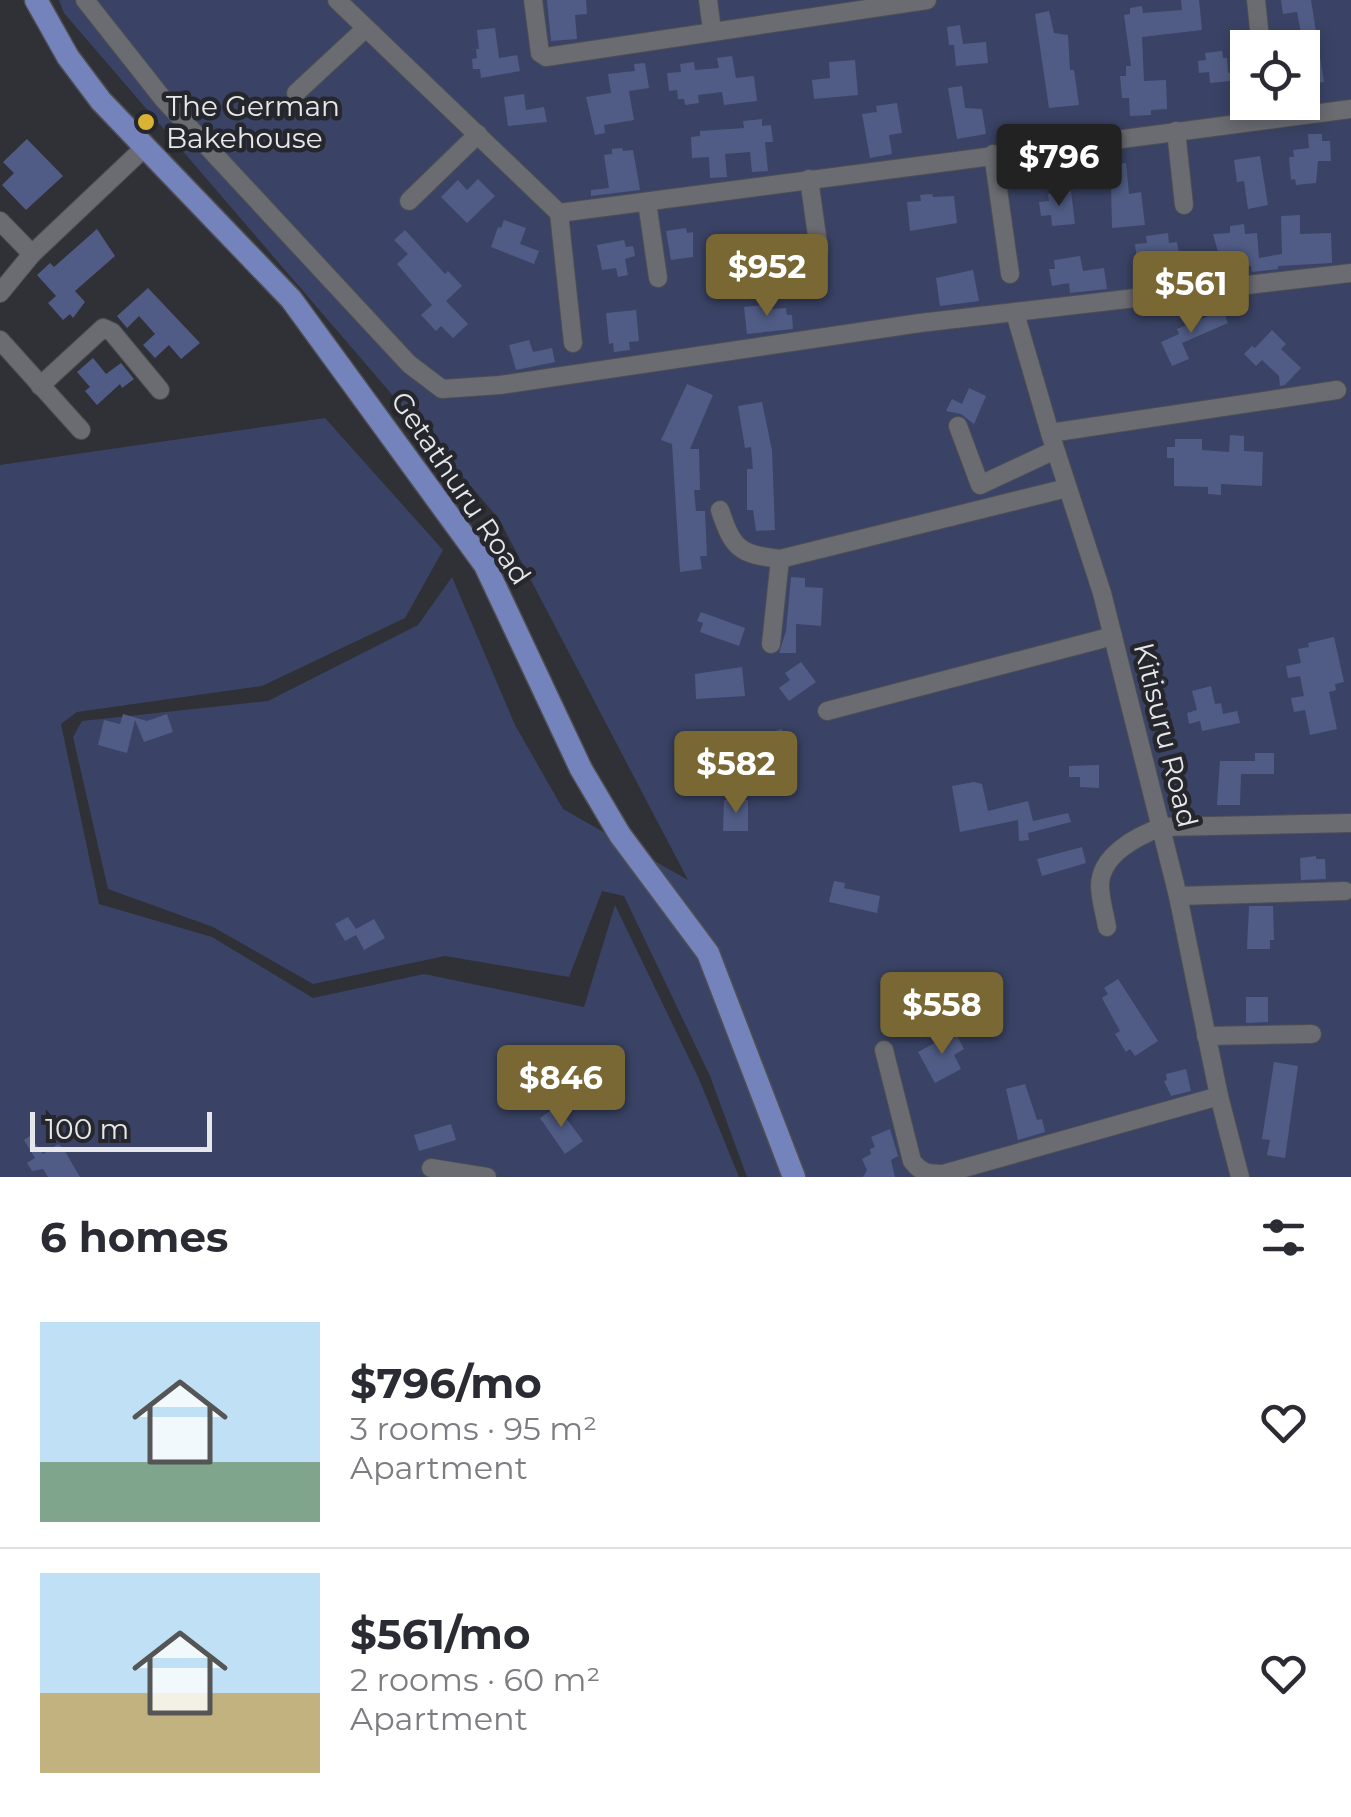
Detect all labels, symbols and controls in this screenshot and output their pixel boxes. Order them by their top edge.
map controls [1230,30,1320,120]
button: locate [1230,30,1320,120]
place label: The German Bakehouse [166,89,340,155]
marker: The German Bakehouse [135,111,157,133]
pin: $796 [1000,124,1118,209]
text: $796 [1019,137,1099,176]
pin: $952 [708,234,826,319]
text: $952 [728,247,806,286]
pin: $561 [1132,251,1250,336]
text: $561 [1155,264,1227,303]
street label: Getathuru Road [384,385,538,591]
street label: Kitisuru Road [1127,639,1205,831]
pin: $582 [677,731,795,816]
text: $582 [696,744,776,783]
pin: $558 [883,972,1001,1057]
text: $558 [902,985,982,1024]
pin: $846 [502,1045,620,1130]
text: $846 [519,1058,603,1097]
scale bar [30,1107,212,1152]
text: 100 m [45,1112,129,1146]
icon: filters [1256,1210,1311,1265]
text: 6 homes [40,1211,228,1263]
text: $796/mo [350,1357,542,1409]
icon: home [120,1362,240,1482]
icon: heart [1256,1395,1311,1450]
text: 3 rooms · 95 m² [350,1409,597,1448]
text: Apartment [350,1448,528,1487]
text: $561/mo [350,1608,531,1660]
icon: home [120,1613,240,1733]
icon: heart [1256,1646,1311,1701]
text: 2 rooms · 60 m² [350,1660,600,1699]
text: Apartment [350,1699,528,1738]

